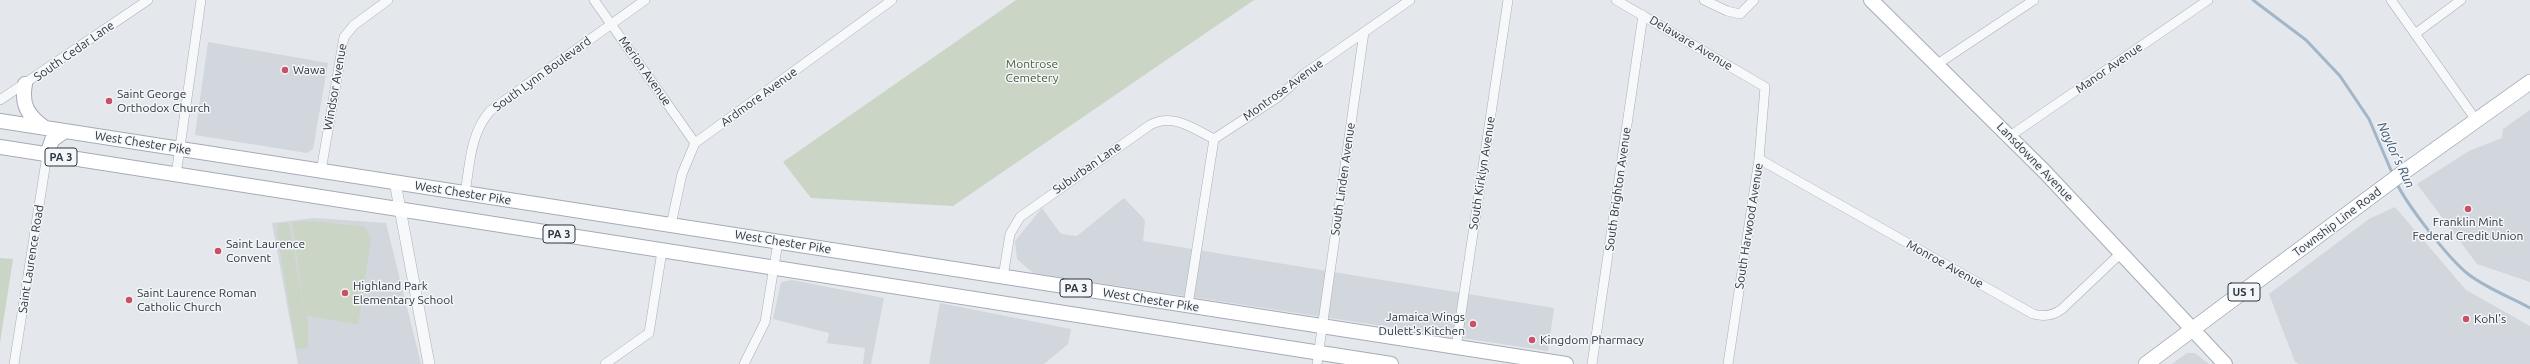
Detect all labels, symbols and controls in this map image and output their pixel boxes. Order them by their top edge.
street label: Delaware Avenue [1647,13,1735,73]
street label: South Cedar Lane [31,18,117,84]
street label: Merion Avenue [616,33,674,109]
street label: South Lynn Boulevard [490,34,594,114]
street label: Manor Avenue [2073,40,2145,96]
street label: Windsor Avenue [320,42,350,132]
street label: Montrose Avenue [1240,56,1326,124]
park label: Montrose Cemetery [1006,57,1058,85]
place label: Wawa [293,63,325,77]
street label: Ardmore Avenue [718,64,800,130]
marker: Wawa [280,65,290,75]
place label: Saint George Orthodox Church [117,87,210,115]
marker: Saint George Orthodox Church [104,96,114,106]
street label: South Kirklyn Avenue [1466,115,1498,231]
street label: Lansdowne Avenue [1994,119,2076,205]
water label: Naylor's Run [2374,119,2418,191]
street label: South Linden Avenue [1328,122,1358,236]
street label: South Brighton Avenue [1602,126,1634,252]
street label: West Chester Pike [94,128,192,158]
street label: Suburban Lane [1050,139,1124,197]
road number: PA 3 [45,148,77,166]
street label: South Harwood Avenue [1732,162,1766,290]
street label: West Chester Pike [414,178,512,208]
street label: Township Line Road [2290,184,2384,260]
street label: Saint Laurence Road [15,204,47,314]
marker: Franklin Mint Federal Credit Union [2463,204,2473,214]
place label: Franklin Mint Federal Credit Union [2413,215,2523,243]
road number: PA 3 [543,225,575,243]
street label: West Chester Pike [734,227,832,257]
place label: Saint Laurence Convent [226,237,305,265]
street label: Monroe Avenue [1904,237,1986,291]
marker: Saint Laurence Convent [213,246,223,256]
place label: Highland Park Elementary School [353,279,453,307]
road number: PA 3 [1060,279,1092,297]
road number: US 1 [2228,283,2260,301]
street label: West Chester Pike [1102,285,1200,315]
place label: Saint Laurence Roman Catholic Church [137,286,257,314]
marker: Highland Park Elementary School [340,288,350,298]
marker: Saint Laurence Roman Catholic Church [124,295,134,305]
place label: Jamaica Wings Dulett's Kitchen [1379,310,1465,338]
place label: Kohl's [2474,312,2506,326]
marker: Kohl's [2461,314,2471,324]
marker: Jamaica Wings Dulett's Kitchen [1468,319,1478,329]
place label: Kingdom Pharmacy [1540,333,1644,347]
marker: Kingdom Pharmacy [1527,335,1537,345]

